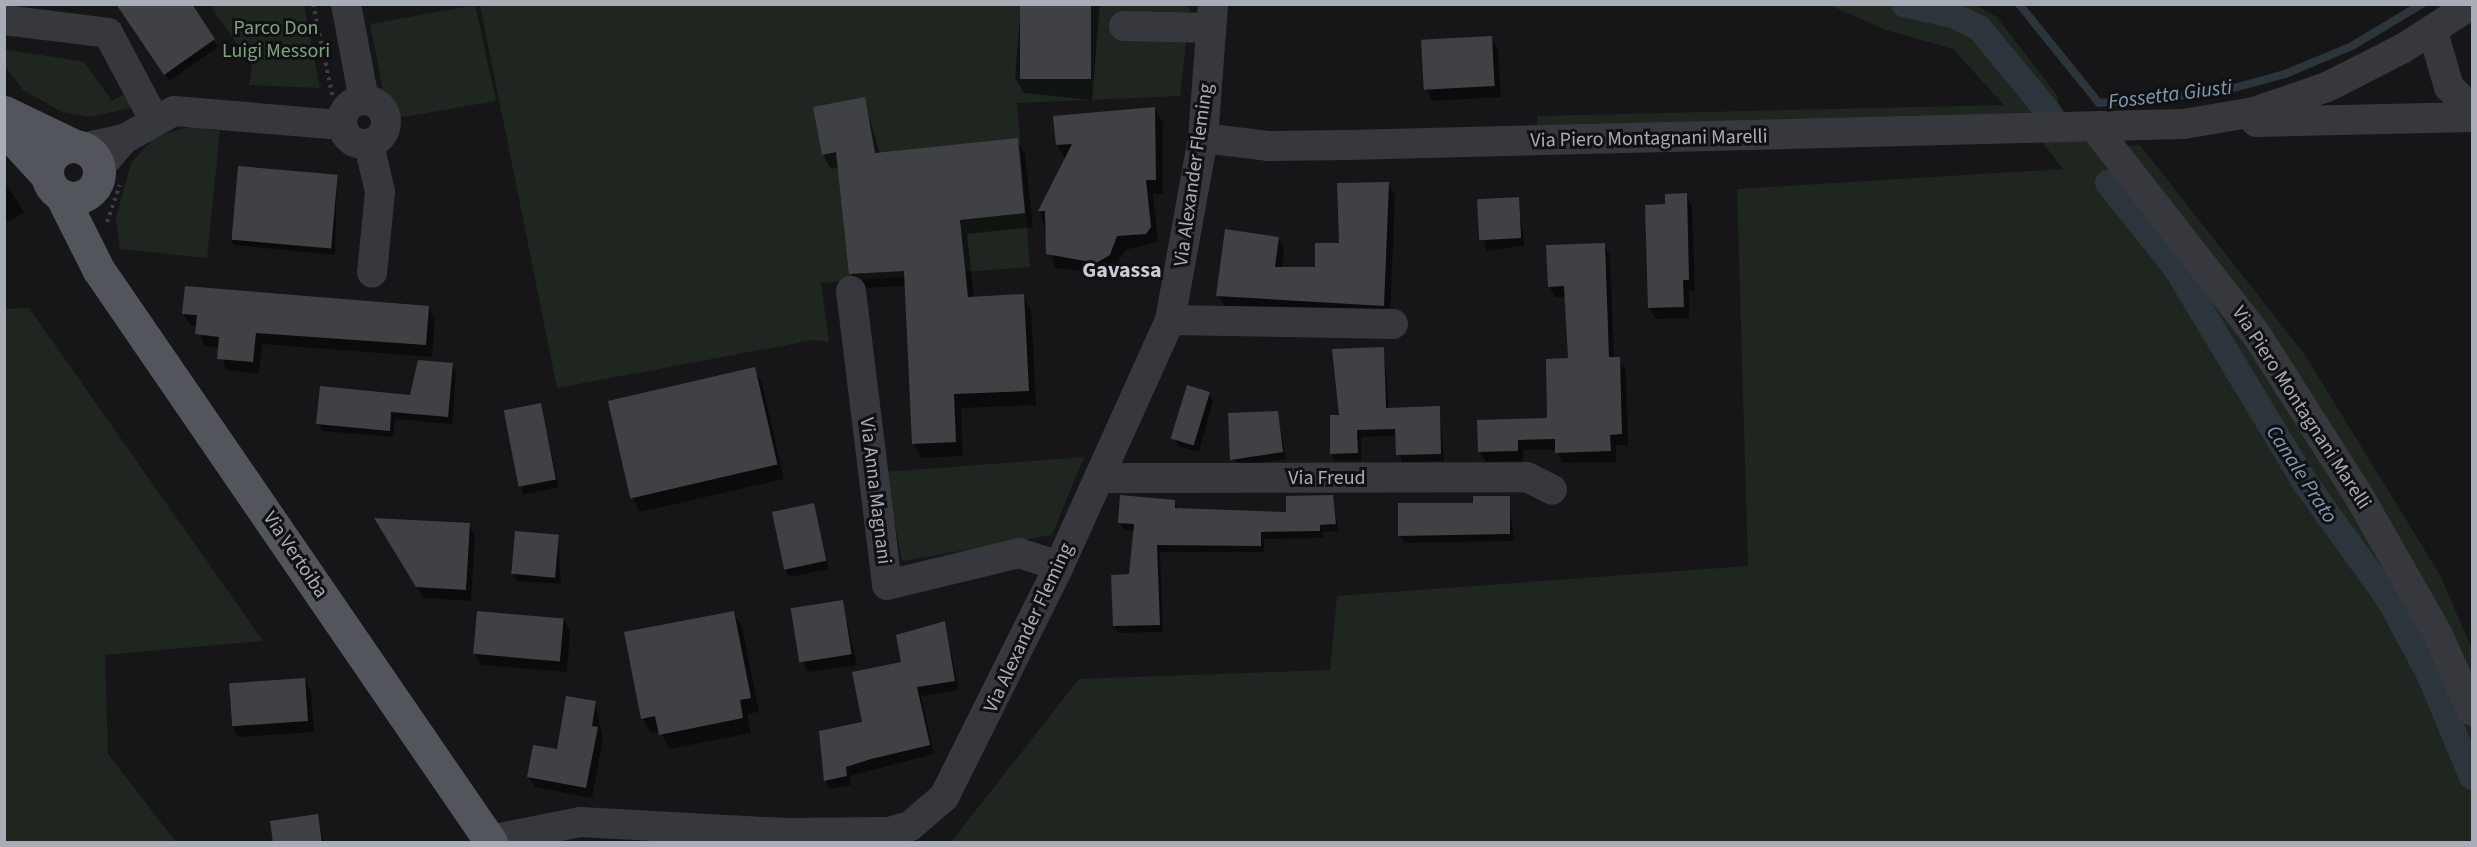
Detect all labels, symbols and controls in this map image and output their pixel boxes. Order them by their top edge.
park label: Parco Don Luigi Messori [222,17,330,64]
water label: Fossetta Giusti [2107,74,2233,114]
street label: Via Alexander Fleming [1169,82,1219,268]
street label: Via Piero Montagnani Marelli [1530,125,1768,153]
district label: Gavassa [1082,258,1162,284]
street label: Via Piero Montagnani Marelli [2226,302,2376,514]
street label: Via Anna Magnani [854,416,896,566]
water label: Canale Prato [2261,420,2343,528]
street label: Via Freud [1288,466,1366,490]
street label: Via Vertoiba [257,507,333,603]
street label: Via Alexander Fleming [979,539,1079,717]

